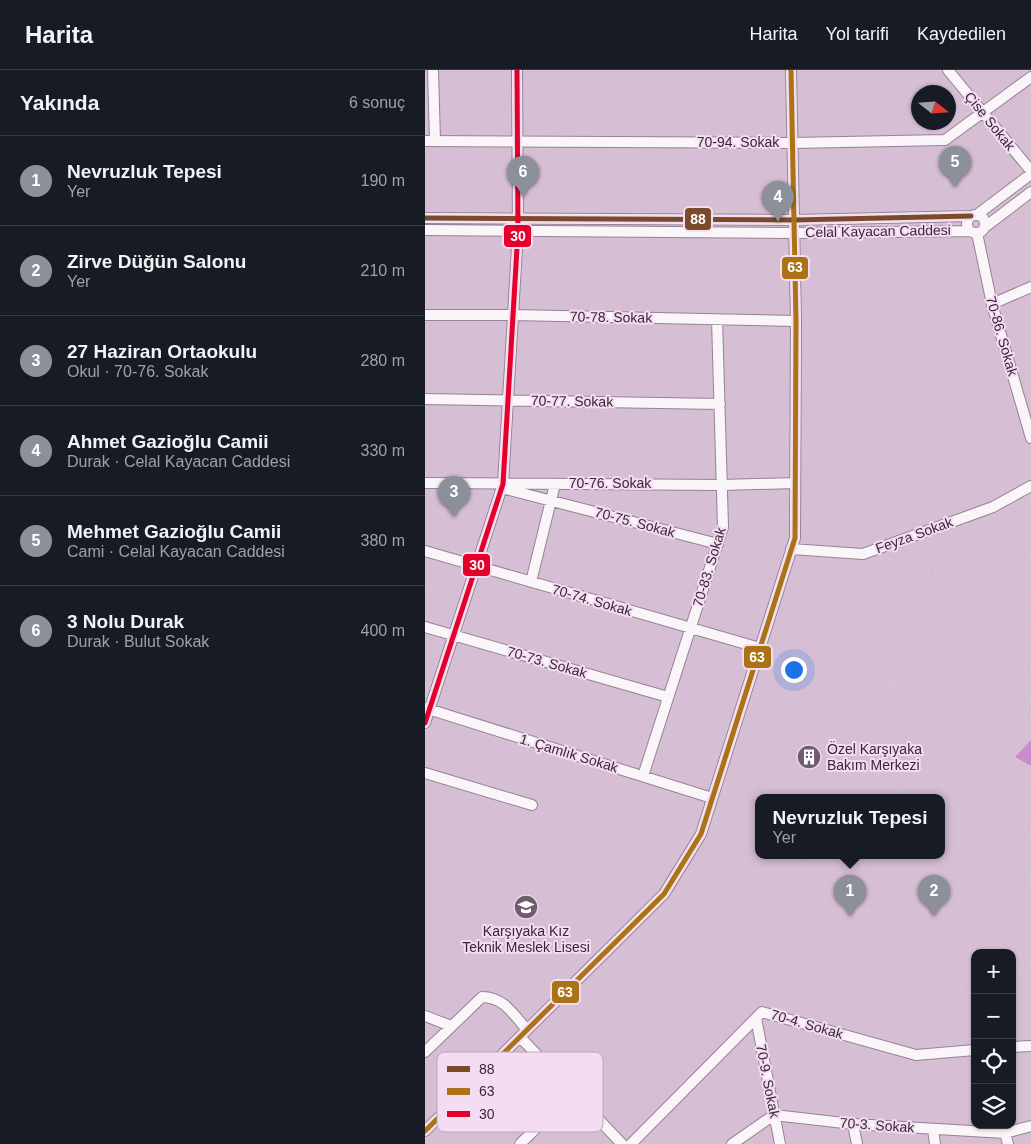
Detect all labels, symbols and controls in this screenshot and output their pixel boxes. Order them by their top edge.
text: Harita [25,21,93,48]
text: Harita [750,24,798,44]
text: Yol tarifi [826,24,889,44]
text: Kaydedilen [917,24,1006,44]
north arrow [911,85,956,130]
street label: Çise Sokak [962,88,1019,154]
text: Yakında [20,91,99,114]
text: 6 sonuç [349,94,405,111]
street label: 70-94. Sokak [697,134,780,150]
pin: 5 [939,146,971,187]
pin: 6 [507,156,539,197]
text: Nevruzluk Tepesi [67,161,222,182]
text: 1 [32,172,40,189]
text: 190 m [361,172,405,189]
pin: 4 [762,181,794,222]
text: Yer [67,183,90,200]
line badge: 88 [684,207,712,231]
text: 88 [690,211,706,227]
street label: Celal Kayacan Caddesi [805,222,951,240]
line badge: 30 [503,224,532,248]
text: 30 [510,228,526,244]
text: Zirve Düğün Salonu [67,251,246,272]
line badge: 63 [781,256,809,280]
text: 63 [787,259,803,275]
text: 2 [32,262,40,279]
text: 210 m [361,262,405,279]
text: Yer [67,273,90,290]
street label: 70-86. Sokak [983,294,1021,379]
street label: 70-78. Sokak [570,308,653,326]
text: 27 Haziran Ortaokulu [67,341,257,362]
text: 3 [32,352,40,369]
text: 280 m [361,352,405,369]
text: Okul · 70-76. Sokak [67,363,208,380]
street label: 70-77. Sokak [531,392,614,410]
text: Ahmet Gazioğlu Camii [67,431,269,452]
text: 4 [32,442,40,459]
text: 330 m [361,442,405,459]
text: Durak · Celal Kayacan Caddesi [67,453,290,470]
street label: 70-76. Sokak [569,475,652,491]
pin: 3 [438,476,470,517]
street label: 70-75. Sokak [593,504,678,541]
street label: Feyza Sokak [873,513,956,556]
text: Mehmet Gazioğlu Camii [67,521,281,542]
street label: 70-83. Sokak [689,524,729,609]
text: 5 [32,532,40,549]
text: 380 m [361,532,405,549]
text: Cami · Celal Kayacan Caddesi [67,543,285,560]
line badge: 30 [462,553,491,577]
text: 30 [469,557,485,573]
street label: 70-74. Sokak [550,581,635,619]
text: 3 Nolu Durak [67,611,184,632]
text: 6 [32,622,40,639]
text: 400 m [361,622,405,639]
text: Durak · Bulut Sokak [67,633,209,650]
street label: 70-73. Sokak [505,643,590,681]
line badge: 63 [743,645,772,669]
text: 63 [749,649,765,665]
your location [781,657,807,683]
street label: 1. Çamlık Sokak [518,730,621,776]
place label: Özel Karşıyaka Bakım Merkezi [827,740,922,773]
building icon: Özel Karşıyaka Bakım Merkezi [796,744,822,770]
popup [755,794,945,859]
text: Nevruzluk Tepesi [773,807,927,828]
text: Yer [773,829,796,846]
pin: 1 [834,875,866,916]
pin: 2 [918,875,950,916]
school or university icon: Karşıyaka Kız Teknik Meslek Lisesi [513,894,539,920]
place label: Karşıyaka Kız Teknik Meslek Lisesi [462,923,590,955]
map controls [971,949,1016,1129]
button: + [971,949,1016,994]
line badge: 63 [551,980,580,1004]
text: 63 [557,984,573,1000]
button: − [971,994,1016,1039]
street label: 70-4. Sokak [769,1006,846,1042]
button: locate [971,1039,1016,1084]
street label: 70-9. Sokak [753,1043,783,1120]
legend [437,1052,603,1132]
text: 88 [479,1061,495,1077]
text: 63 [479,1083,495,1099]
button: layers [971,1084,1016,1129]
text: 30 [479,1106,495,1122]
street label: 70-3. Sokak [839,1114,916,1136]

